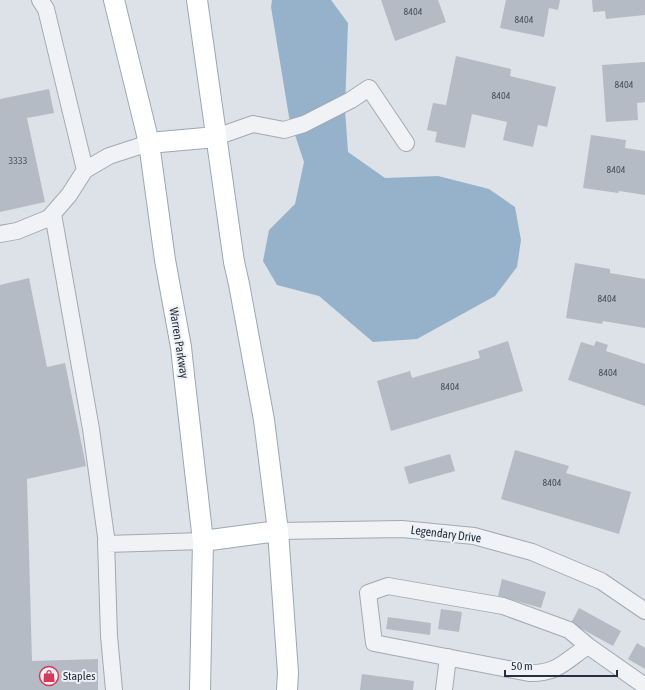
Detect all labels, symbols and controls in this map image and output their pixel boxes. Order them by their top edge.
house number: 8404 [404,6,423,17]
house number: 8404 [515,14,534,25]
house number: 8404 [615,79,634,90]
house number: 8404 [492,90,511,101]
house number: 3333 [9,155,28,166]
house number: 8404 [607,164,626,175]
house number: 8404 [598,293,617,304]
street label: Warren Parkway [166,307,192,379]
house number: 8404 [599,367,618,378]
house number: 8404 [441,381,460,392]
house number: 8404 [543,477,562,488]
street label: Legendary Drive [410,523,482,545]
scale bar [505,652,617,678]
text: 50 m [511,659,533,673]
shop icon: Staples [38,665,60,687]
place label: Staples [63,669,96,683]

